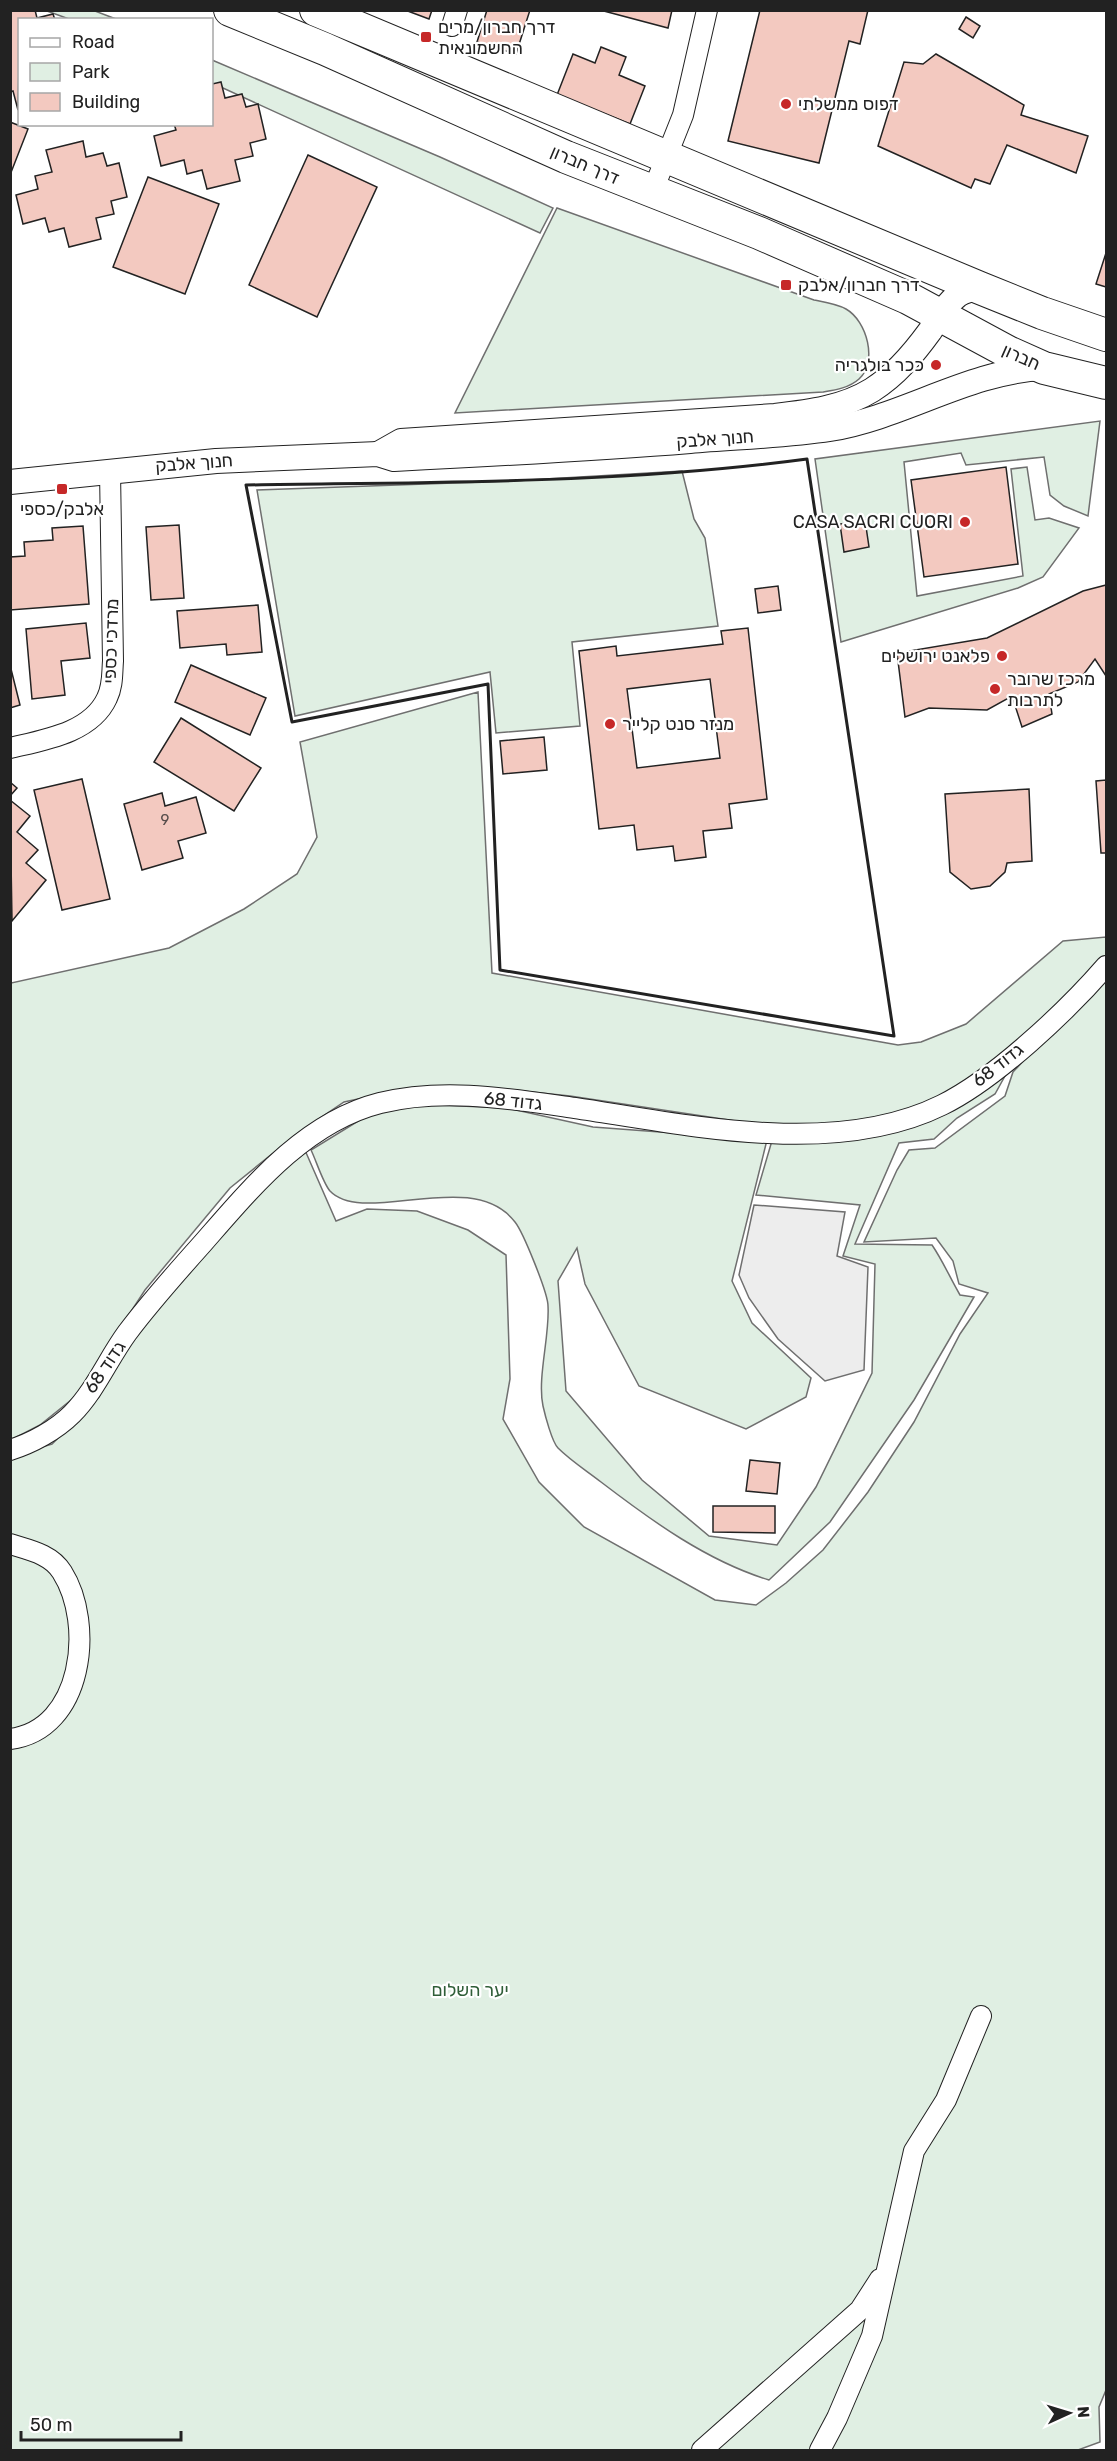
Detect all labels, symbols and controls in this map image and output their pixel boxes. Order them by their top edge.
place label: דרך חברון/מרים החשמונאית [438,16,556,59]
legend [18,18,213,126]
marker: דרך חברון/מרים החשמונאית [419,30,433,44]
text: Road [72,31,115,53]
text: Park [72,61,110,83]
text: Building [72,91,140,113]
place label: דפוס ממשלתי [798,93,899,115]
marker: דפוס ממשלתי [779,97,793,111]
street label: דרך חברון [547,141,623,189]
place label: דרך חברון/אלבק [798,274,920,296]
marker: דרך חברון/אלבק [779,278,793,292]
street label: חברון [998,339,1044,375]
place label: ככר בולגריה [835,354,924,376]
marker: ככר בולגריה [929,358,943,372]
street label: חנוך אלבק [675,425,755,453]
street label: חנוך אלבק [154,449,234,477]
marker: אלבק/כספי [55,482,69,496]
place label: אלבק/כספי [20,498,104,520]
place label: CASA SACRI CUORI [793,511,953,533]
marker: CASA SACRI CUORI [958,515,972,529]
street label: מרדכי כספי [99,598,123,684]
place label: פלאנט ירושלים [881,645,990,667]
marker: פלאנט ירושלים [995,649,1009,663]
place label: מרכז שרובר לתרבות [1007,668,1095,711]
marker: מרכז שרובר לתרבות [988,682,1002,696]
place label: מנזר סנט קלייר [622,713,734,735]
marker: מנזר סנט קלייר [603,717,617,731]
house number: 9 [161,811,170,829]
street label: גדוד 68 [968,1038,1028,1092]
street label: גדוד 68 [483,1087,543,1115]
street label: גדוד 68 [79,1336,131,1398]
park label: יער השלום [431,1979,509,2001]
north arrow [1039,2383,1099,2443]
scale bar [21,2404,182,2442]
text: N [1074,2406,1093,2418]
text: 50 m [30,2414,73,2436]

